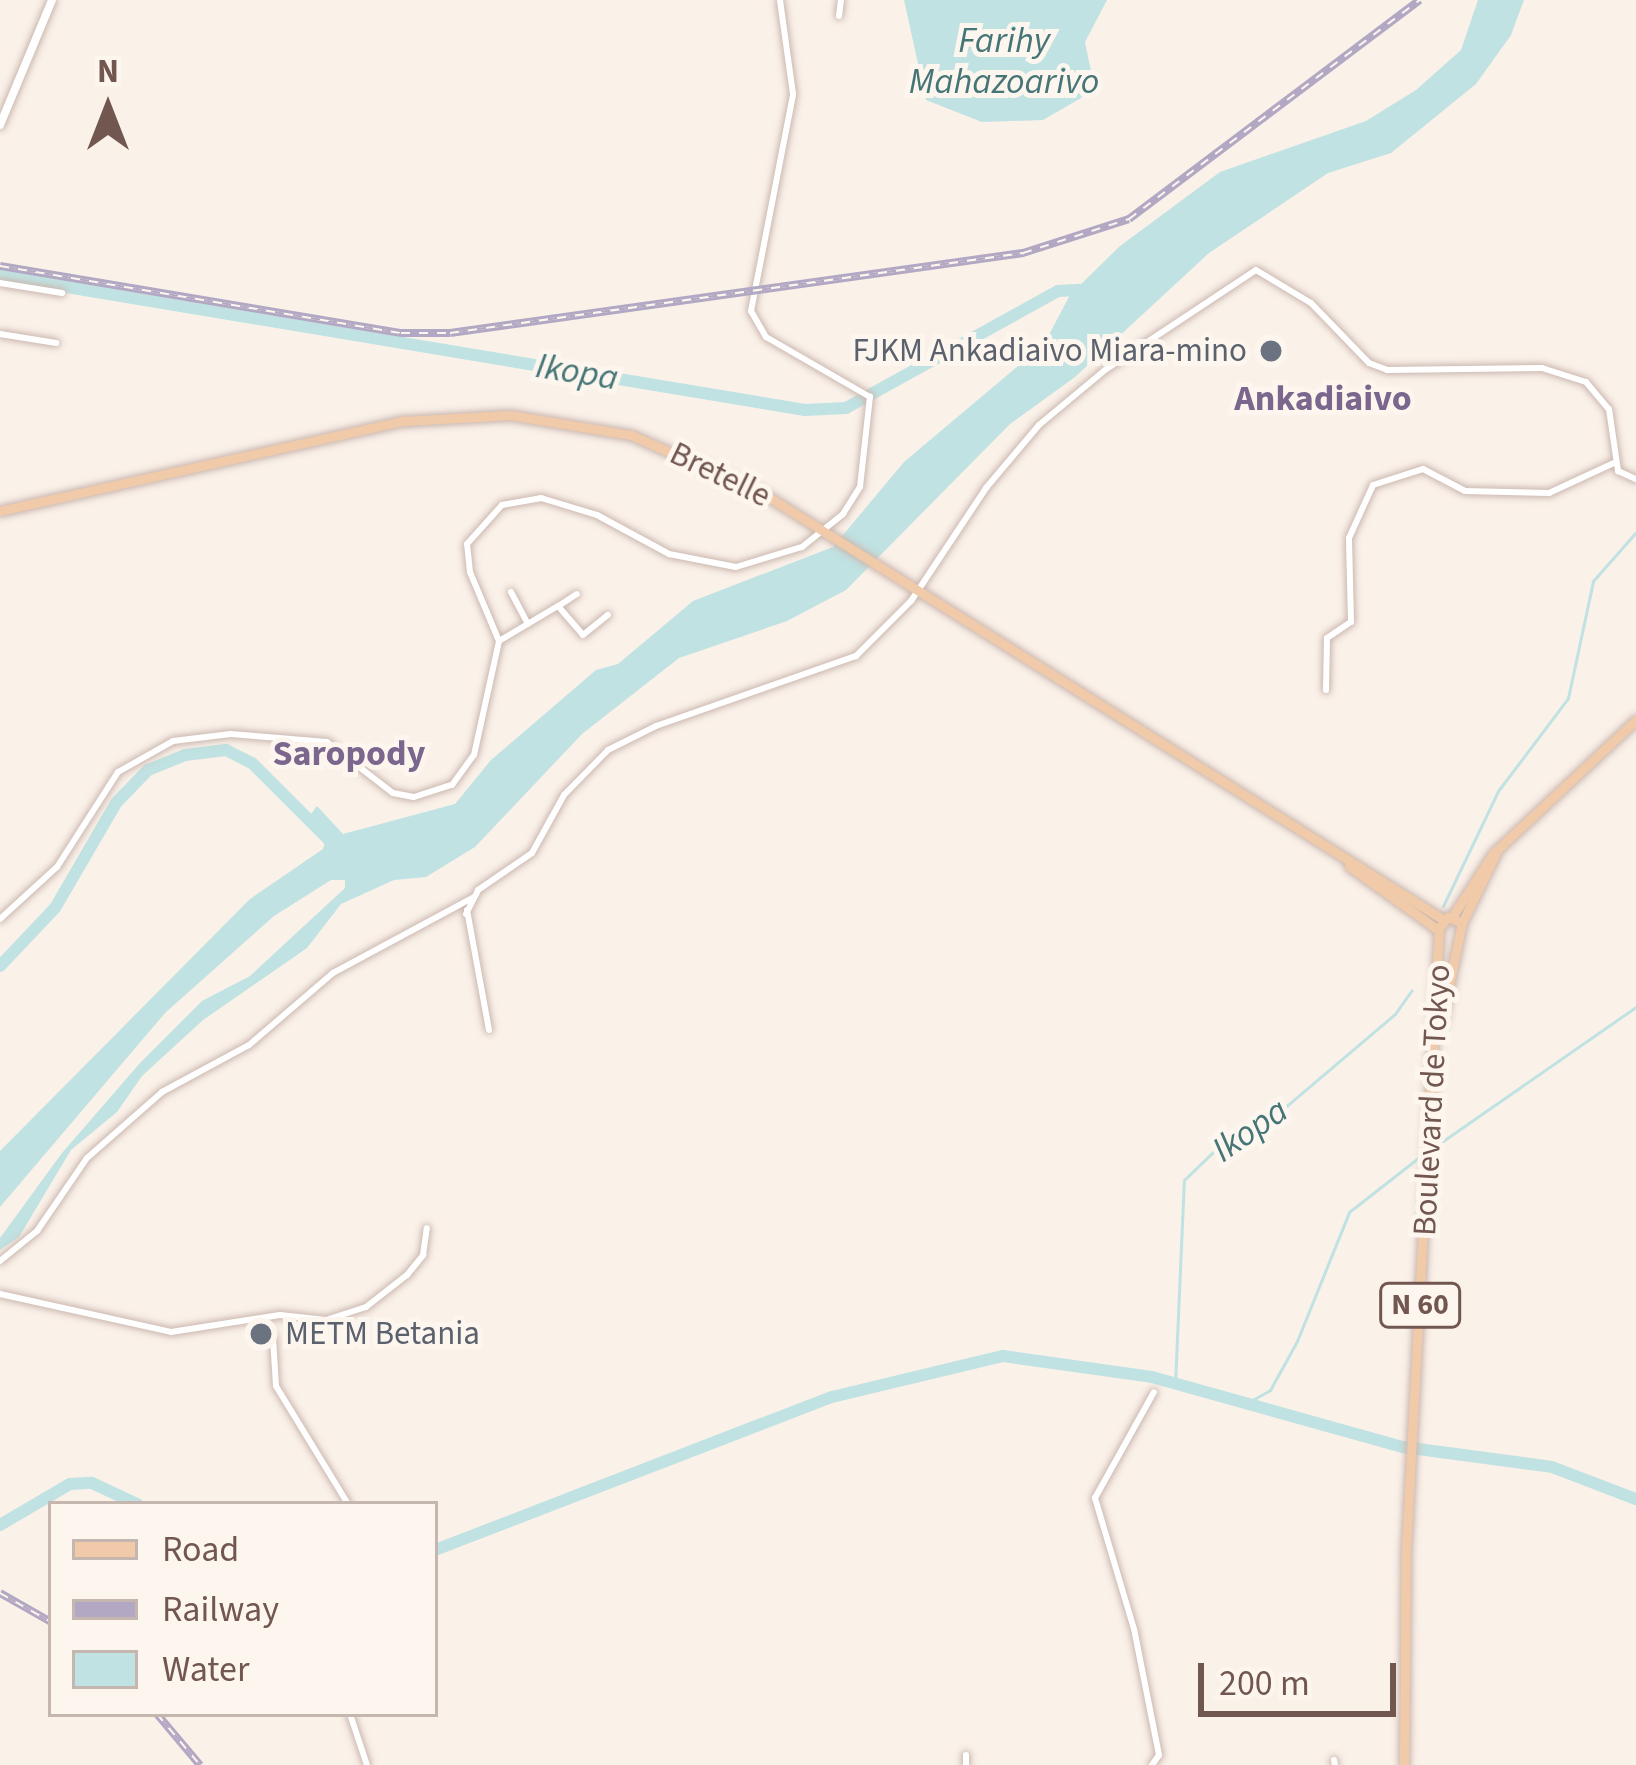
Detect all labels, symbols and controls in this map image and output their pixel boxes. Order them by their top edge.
water label: Farihy Mahazoarivo [909,18,1099,103]
north arrow [48,48,168,168]
text: N [97,48,119,95]
place label: FJKM Ankadiaivo Miara-mino [852,331,1247,371]
marker: FJKM Ankadiaivo Miara-mino [1258,338,1284,364]
water label: Ikopa [533,344,621,400]
district label: Ankadiaivo [1234,377,1412,421]
street label: Bretelle [663,434,777,516]
district label: Saropody [273,732,425,776]
street label: Boulevard de Tokyo [1405,963,1459,1237]
water label: Ikopa [1204,1089,1296,1171]
road number: N 60 [1378,1281,1462,1329]
place label: METM Betania [285,1314,480,1354]
marker: METM Betania [248,1321,274,1347]
legend [48,1501,438,1717]
text: Road [162,1524,239,1575]
text: Railway [162,1584,279,1635]
scale bar [1204,1639,1402,1713]
text: Water [162,1644,249,1695]
text: 200 m [1219,1658,1310,1709]

